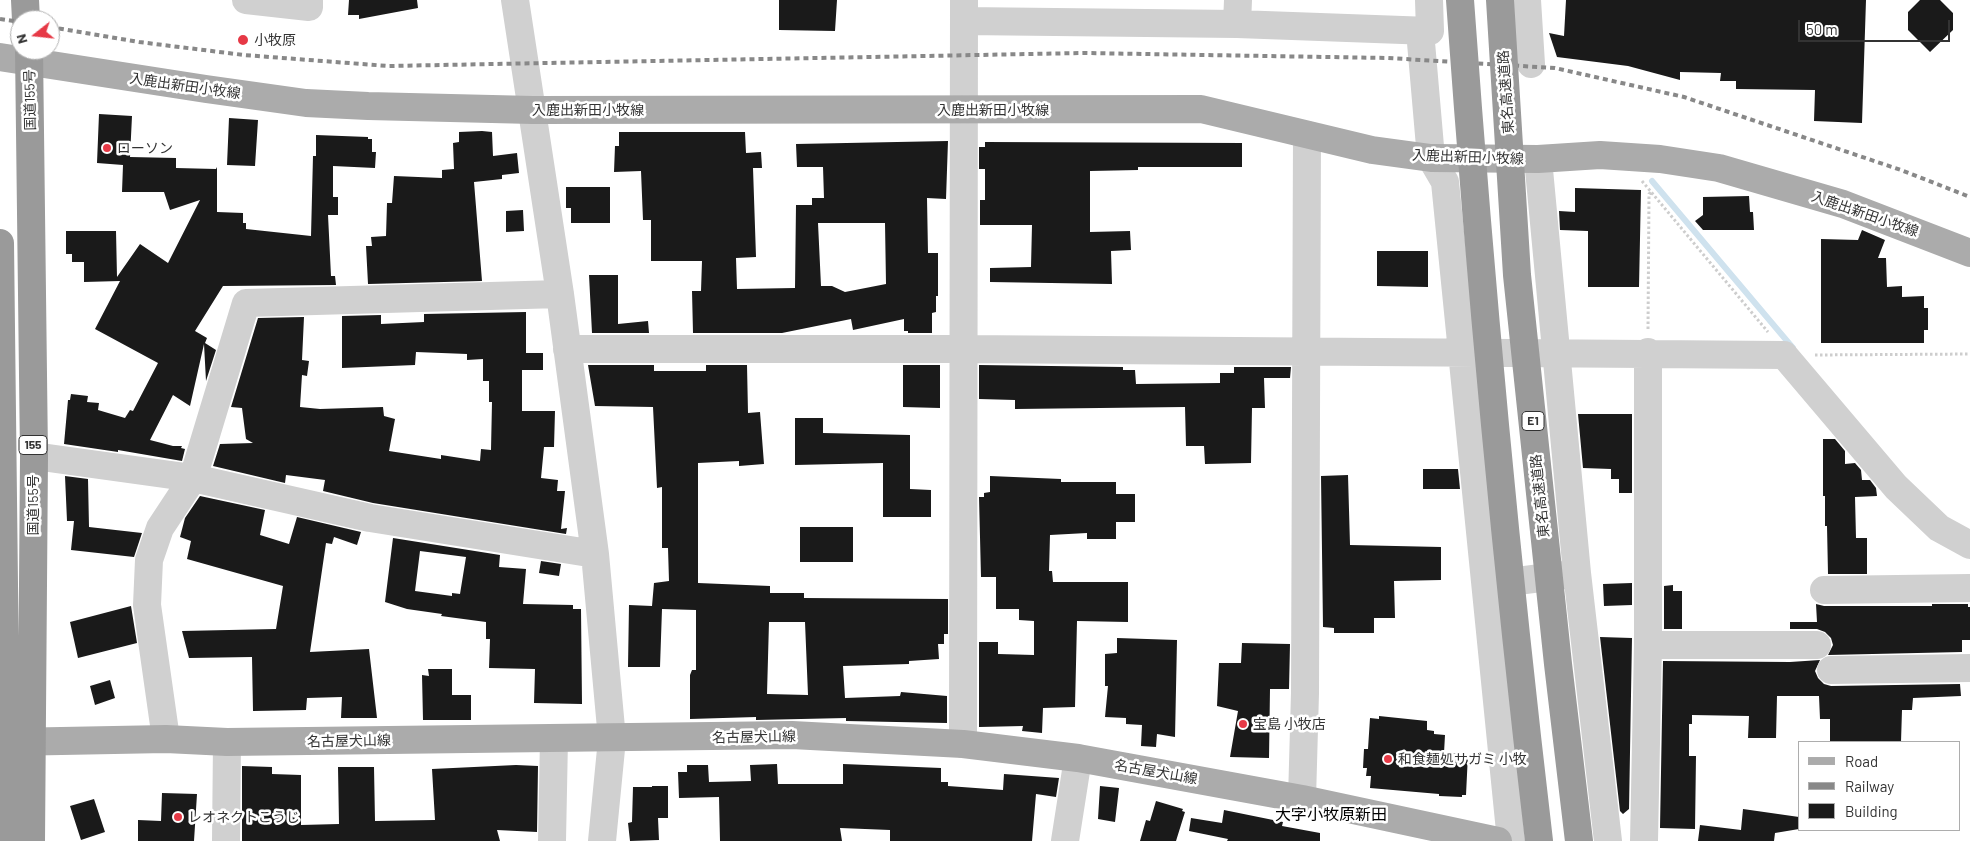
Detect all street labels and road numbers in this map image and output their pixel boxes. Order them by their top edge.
street label: 東名高速道路 [1495,50,1517,134]
street label: 国道155号 [21,69,39,131]
street label: 入鹿出新田小牧線 [128,70,242,102]
street label: 入鹿出新田小牧線 [532,102,644,118]
street label: 入鹿出新田小牧線 [937,102,1049,118]
street label: 入鹿出新田小牧線 [1412,147,1524,167]
street label: 入鹿出新田小牧線 [1809,188,1921,240]
road number: E1 [1522,412,1544,431]
road number: 155 [19,436,47,454]
street label: 東名高速道路 [1527,453,1553,539]
street label: 国道155号 [25,474,41,536]
street label: 名古屋犬山線 [712,728,796,746]
street label: 名古屋犬山線 [307,732,391,750]
street label: 名古屋犬山線 [1113,756,1199,788]

